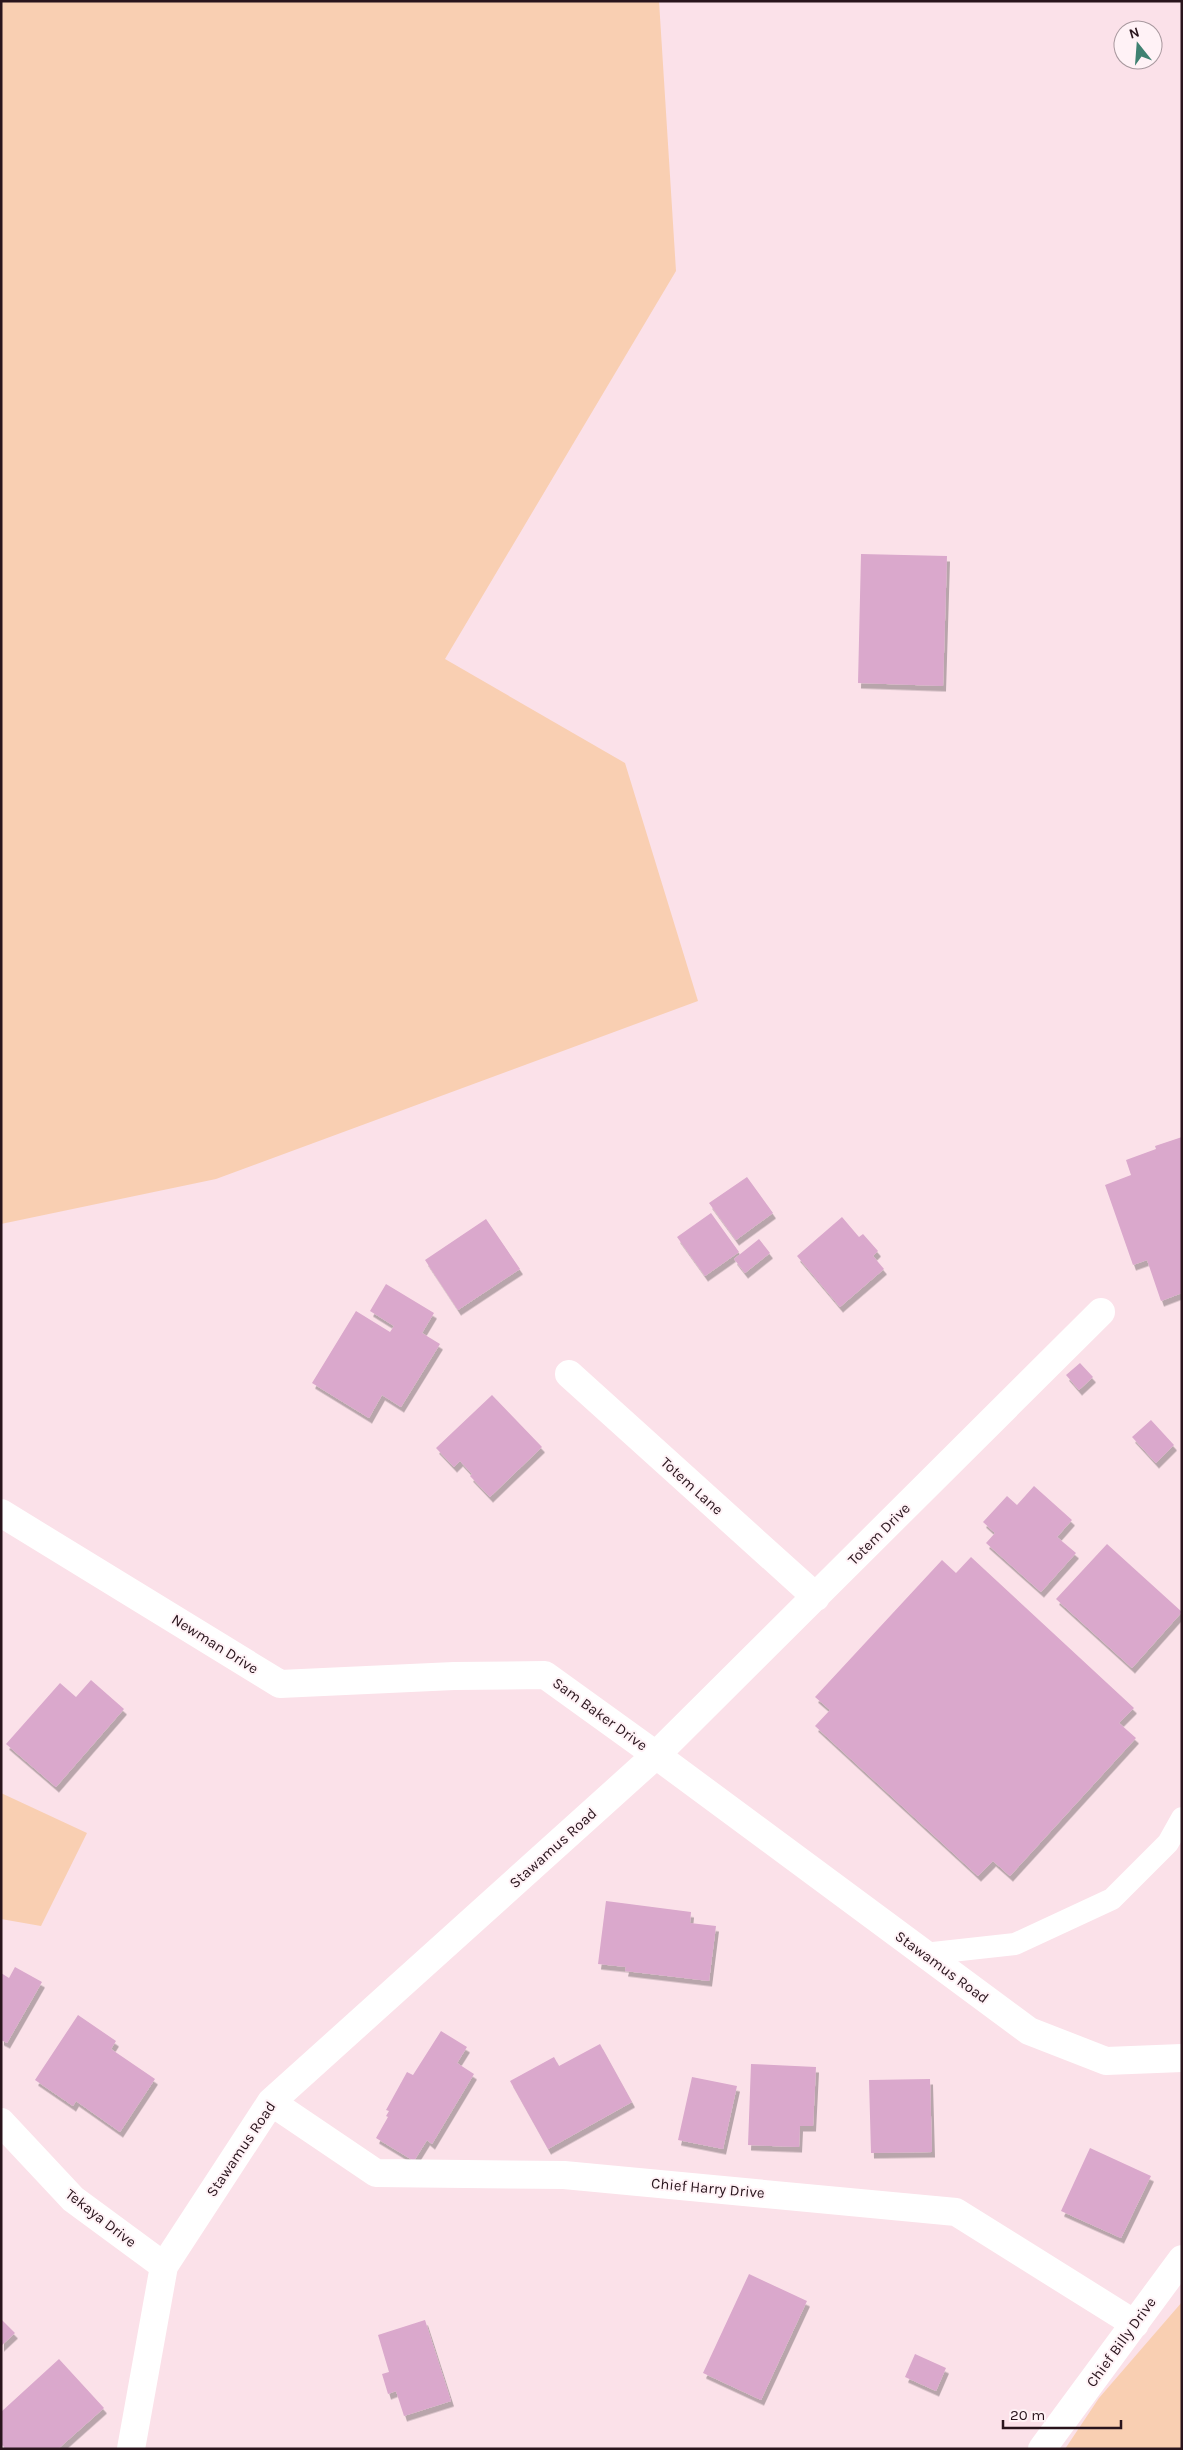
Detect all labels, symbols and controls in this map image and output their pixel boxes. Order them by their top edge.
north arrow [1113,20,1163,70]
text: N [1127,23,1142,43]
street label: Totem Lane [657,1453,727,1519]
street label: Totem Drive [844,1499,914,1569]
street label: Newman Drive [168,1610,262,1678]
street label: Sam Baker Drive [549,1674,651,1754]
street label: Stawamus Road [506,1804,600,1892]
street label: Stawamus Road [892,1927,992,2007]
street label: Stawamus Road [202,2098,280,2200]
street label: Chief Harry Drive [651,2174,765,2202]
street label: Tekaya Drive [62,2185,140,2251]
street label: Chief Billy Drive [1082,2293,1160,2391]
scale bar [1003,2398,1120,2430]
text: 20 m [1010,2406,1045,2424]

